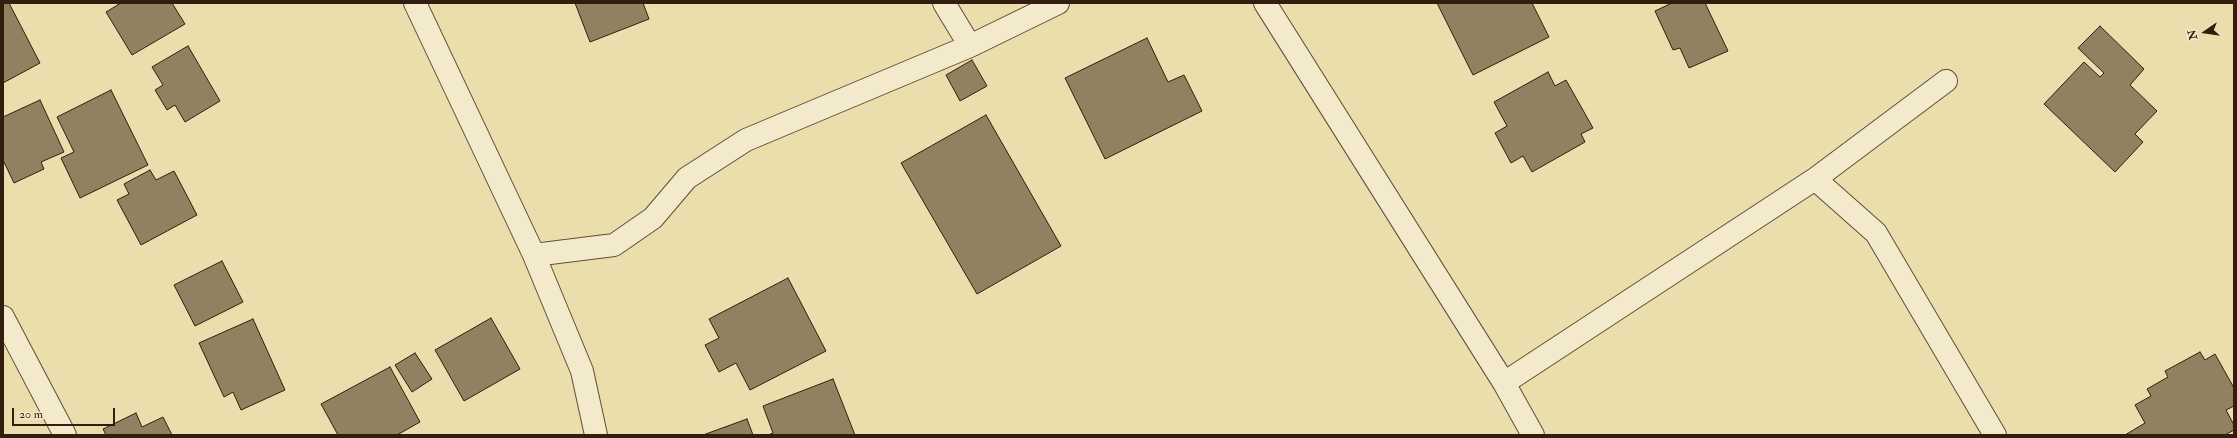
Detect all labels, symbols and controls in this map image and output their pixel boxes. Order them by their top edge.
north arrow [2185,12,2225,52]
text: N [2185,29,2200,41]
scale bar [14,400,117,426]
text: 20 m [19,407,43,422]

